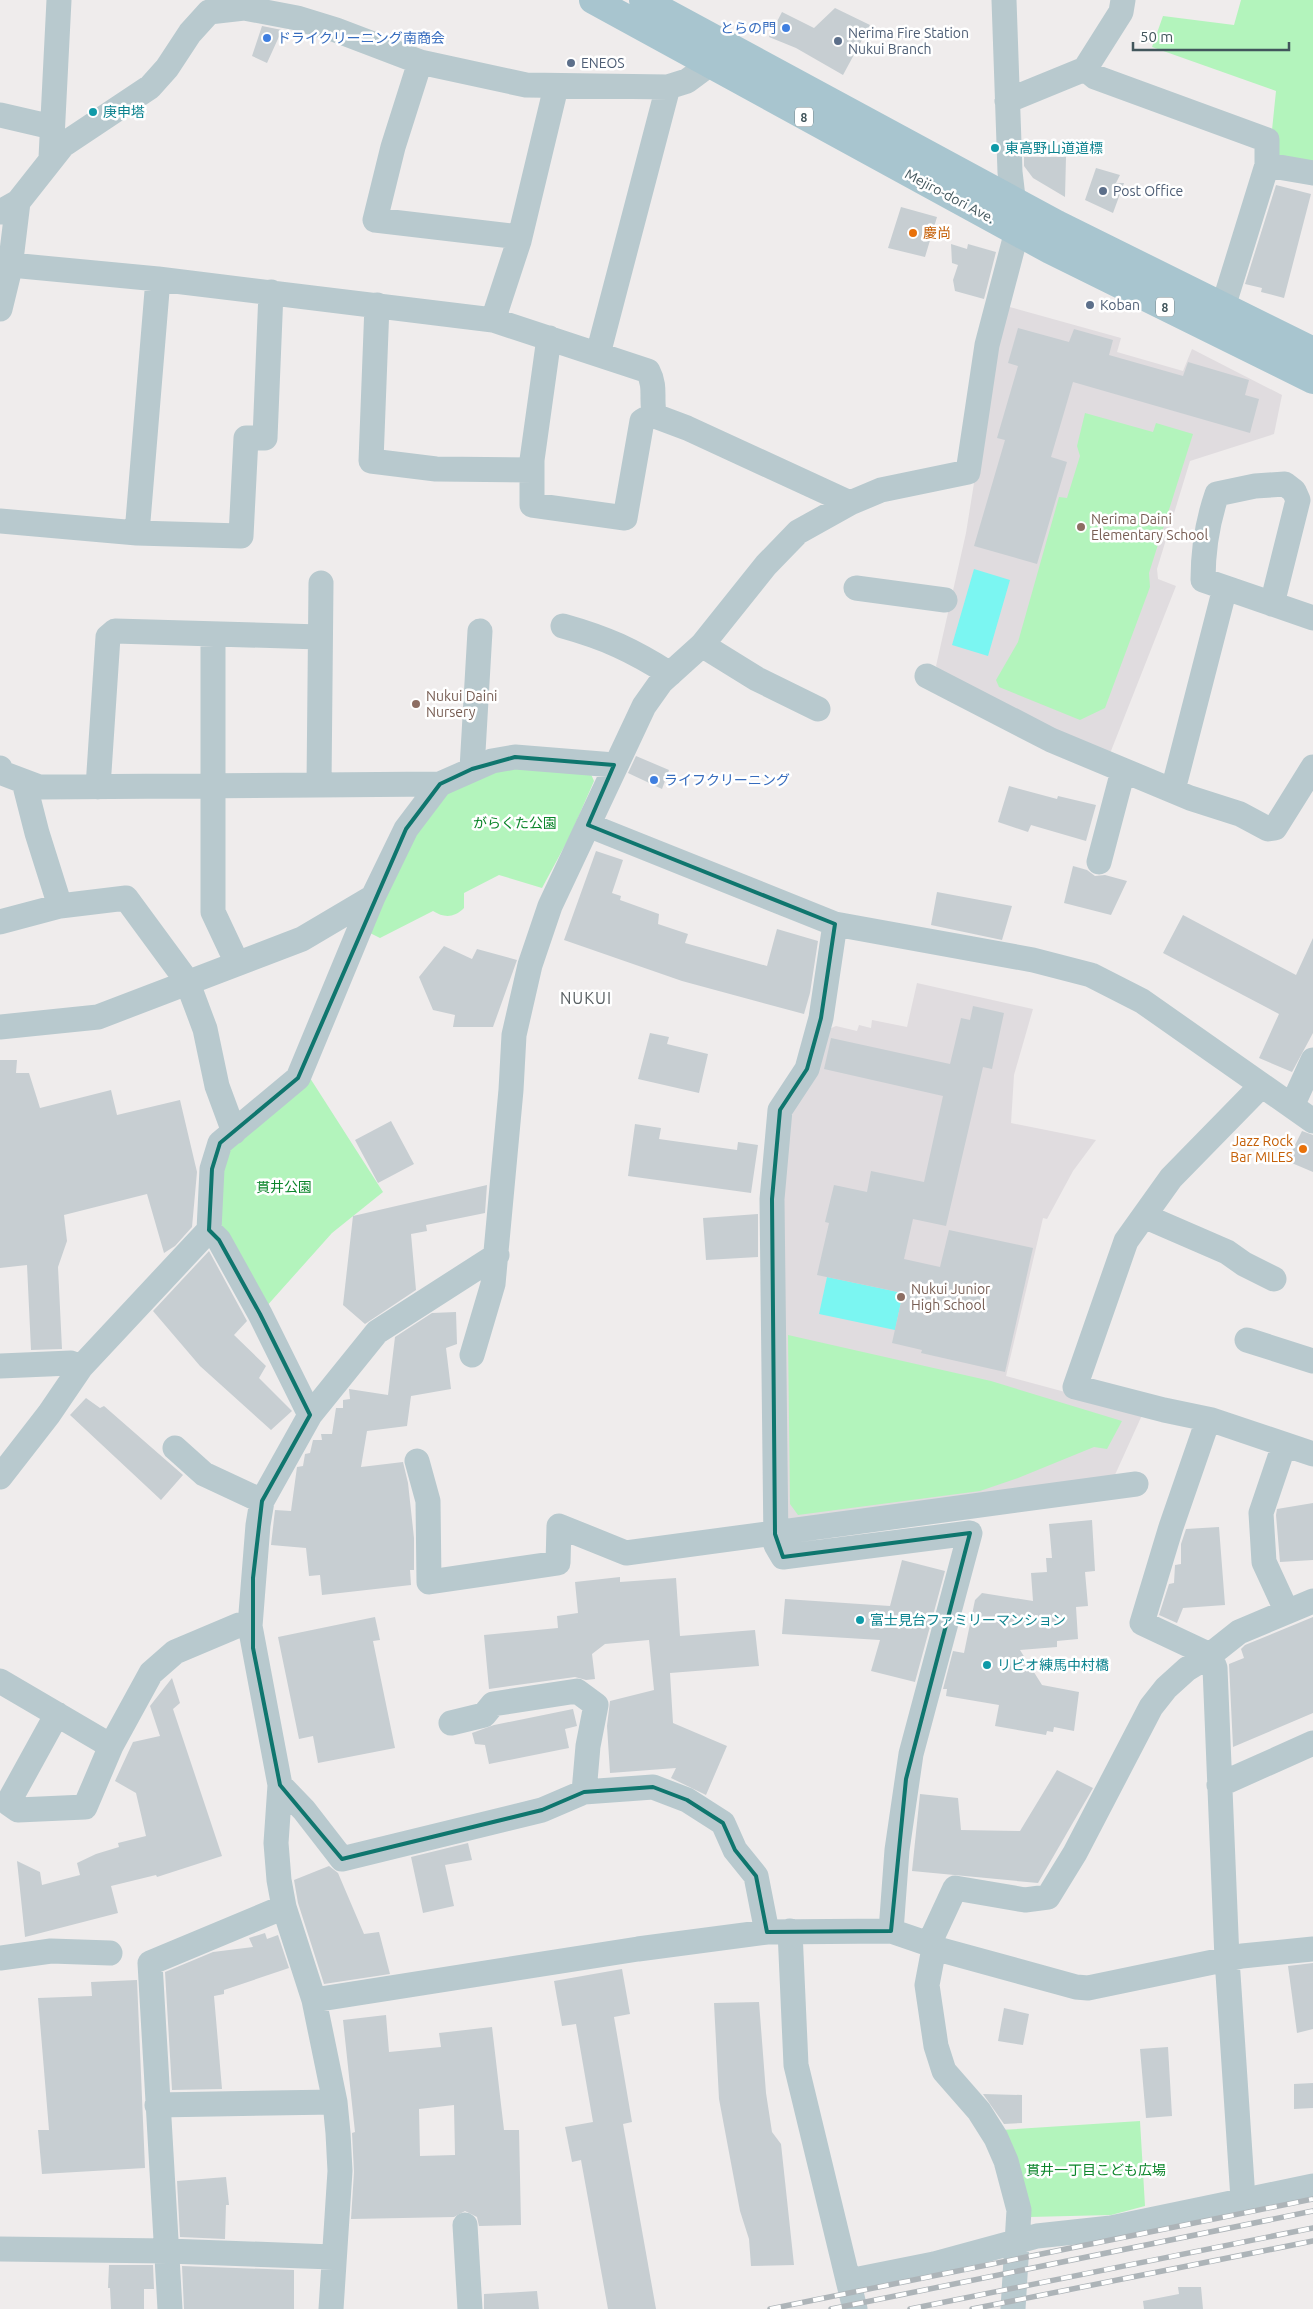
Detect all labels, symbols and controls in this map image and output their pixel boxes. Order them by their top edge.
place label: とらの門 [720,20,776,36]
scale bar [1133,20,1289,52]
marker: とらの門 [780,22,792,34]
place label: Nerima Fire Station Nukui Branch [848,25,969,57]
text: 50 m [1140,28,1173,45]
place label: ドライクリーニング南商会 [277,30,445,46]
marker: ドライクリーニング南商会 [261,32,273,44]
marker: Nerima Fire Station Nukui Branch [832,35,844,47]
place label: ENEOS [581,55,625,71]
marker: ENEOS [565,57,577,69]
place label: 庚申塔 [103,104,145,120]
marker: 庚申塔 [87,106,99,118]
road number: 8 [795,108,813,126]
place label: 東高野山道道標 [1005,140,1103,156]
marker: 東高野山道道標 [989,142,1001,154]
street label: Mejiro-dori Ave. [902,166,998,226]
place label: Post Office [1113,183,1183,199]
marker: Post Office [1097,185,1109,197]
place label: 慶尚 [923,225,951,241]
marker: 慶尚 [907,227,919,239]
place label: Koban [1100,297,1140,313]
road number: 8 [1156,298,1174,316]
marker: Koban [1084,299,1096,311]
place label: Nerima Daini Elementary School [1091,511,1209,543]
marker: Nerima Daini Elementary School [1075,521,1087,533]
place label: Nukui Daini Nursery [426,688,498,720]
marker: Nukui Daini Nursery [410,698,422,710]
place label: ライフクリーニング [664,772,790,788]
marker: ライフクリーニング [648,774,660,786]
park label: がらくた公園 [473,815,557,831]
district label: NUKUI [560,989,612,1007]
place label: Jazz Rock Bar MILES [1230,1133,1293,1165]
marker: Jazz Rock Bar MILES [1297,1143,1309,1155]
park label: 貫井公園 [256,1179,312,1195]
place label: Nukui Junior High School [911,1281,991,1313]
marker: Nukui Junior High School [895,1291,907,1303]
place label: 富士見台ファミリーマンション [870,1612,1066,1628]
marker: 富士見台ファミリーマンション [854,1614,866,1626]
place label: リビオ練馬中村橋 [997,1657,1109,1673]
marker: リビオ練馬中村橋 [981,1659,993,1671]
park label: 貫井一丁目こども広場 [1026,2162,1166,2178]

